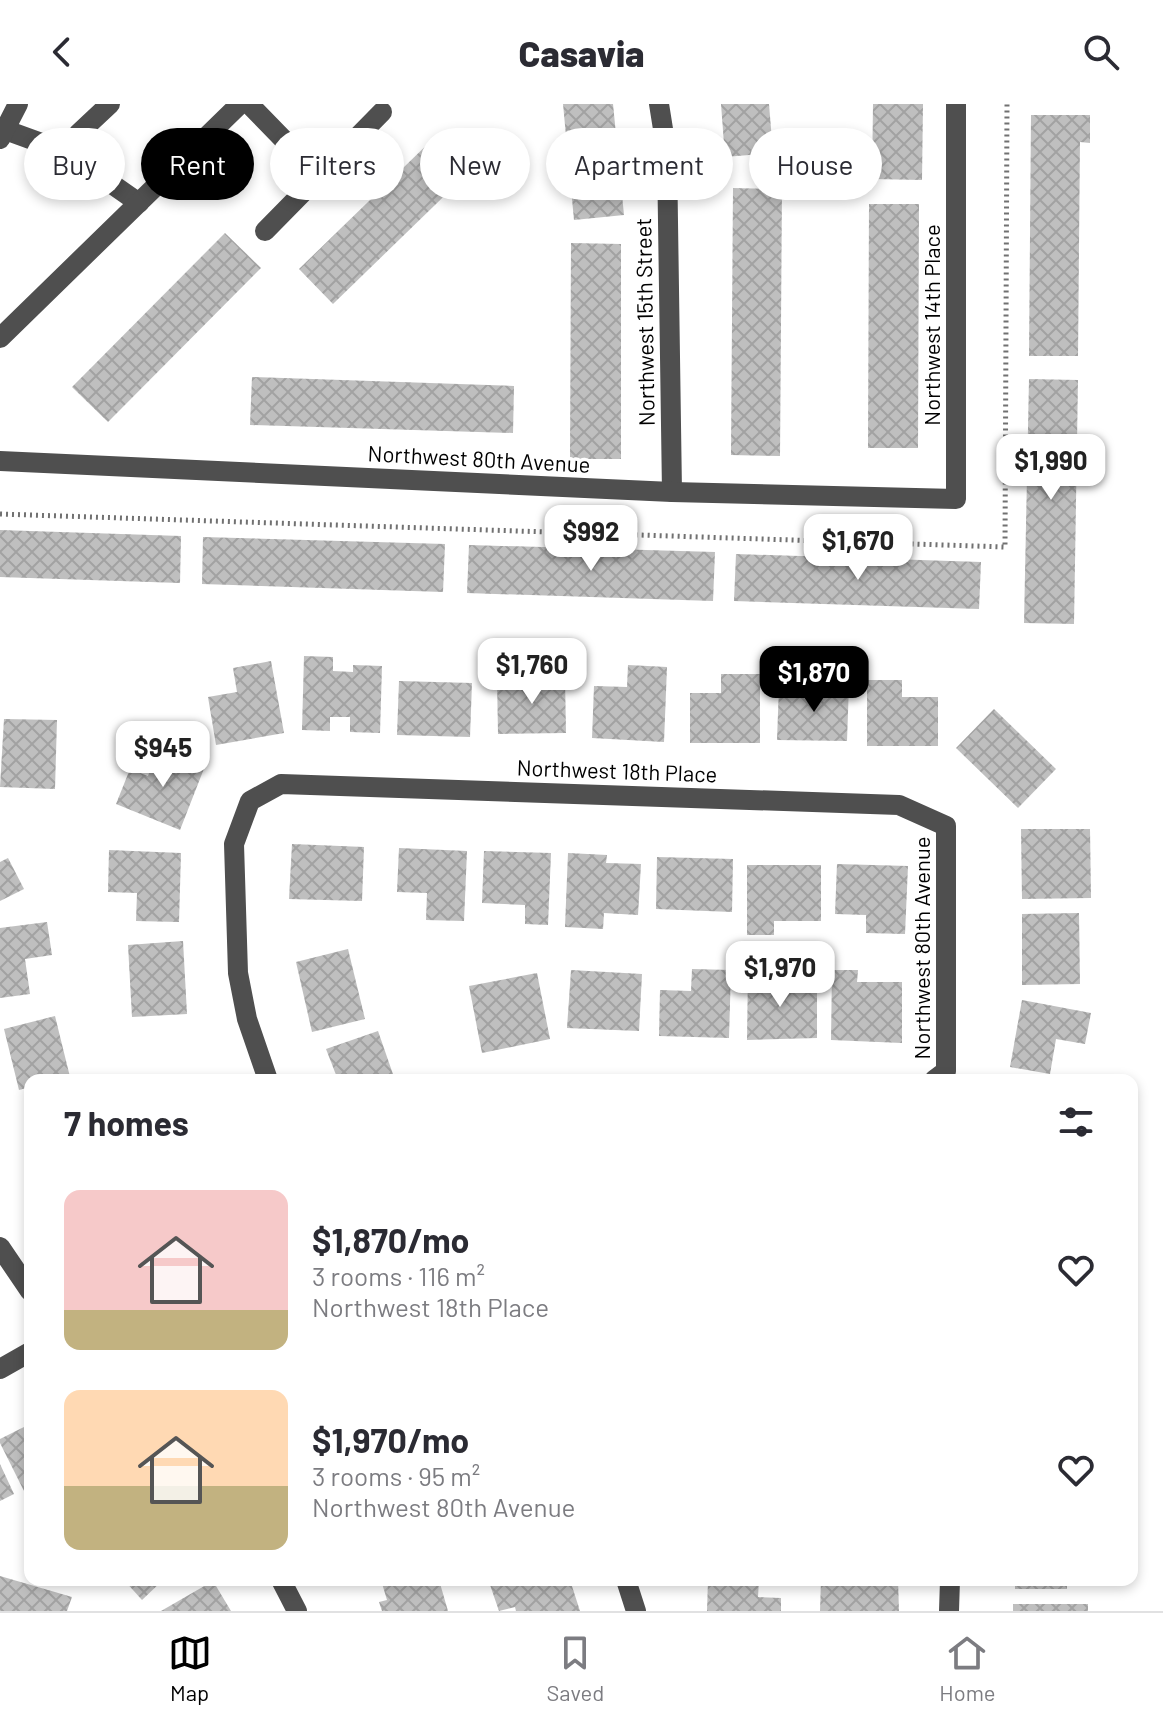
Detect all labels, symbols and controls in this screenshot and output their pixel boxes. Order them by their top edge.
icon: back [40,30,84,74]
icon: search [1079,30,1123,74]
text: Casavia [519,31,644,74]
chip: Buy [24,128,125,200]
chip: Rent [141,128,254,200]
chip: Filters [270,128,404,200]
chip: New [420,128,530,200]
chip: Apartment [546,128,733,200]
chip: House [749,128,882,200]
street label: Northwest 15th Street [629,218,659,426]
street label: Northwest 14th Place [918,224,944,426]
pin: $1,990 [986,434,1116,502]
street label: Northwest 80th Avenue [367,439,591,477]
text: $1,990 [1014,444,1088,475]
pin: $992 [544,505,638,573]
pin: $1,670 [793,514,923,582]
text: $992 [562,515,620,546]
text: $1,670 [822,524,894,555]
pin: $1,760 [467,638,597,706]
pin: $1,870 [749,646,879,714]
text: $1,760 [496,648,568,679]
text: $1,870 [778,656,850,687]
pin: $945 [116,721,210,789]
text: $945 [134,731,192,762]
street label: Northwest 18th Place [516,754,718,786]
street label: Northwest 80th Avenue [908,837,934,1059]
pin: $1,970 [715,941,845,1009]
text: $1,970 [744,951,816,982]
icon: filters [1054,1100,1098,1144]
text: 7 homes [64,1102,189,1143]
text: $1,870/mo [312,1219,469,1260]
icon: home [128,1222,224,1318]
icon: heart [1054,1248,1098,1292]
text: 3 rooms · 116 m² [312,1260,485,1291]
text: Northwest 18th Place [312,1291,549,1322]
text: $1,970/mo [312,1419,469,1460]
icon: home [128,1422,224,1518]
icon: heart [1054,1448,1098,1492]
text: 3 rooms · 95 m² [312,1460,480,1491]
text: Northwest 80th Avenue [312,1491,575,1522]
tab: Map [168,1631,212,1705]
tab: Saved [547,1631,604,1705]
tab: Home [939,1631,995,1705]

